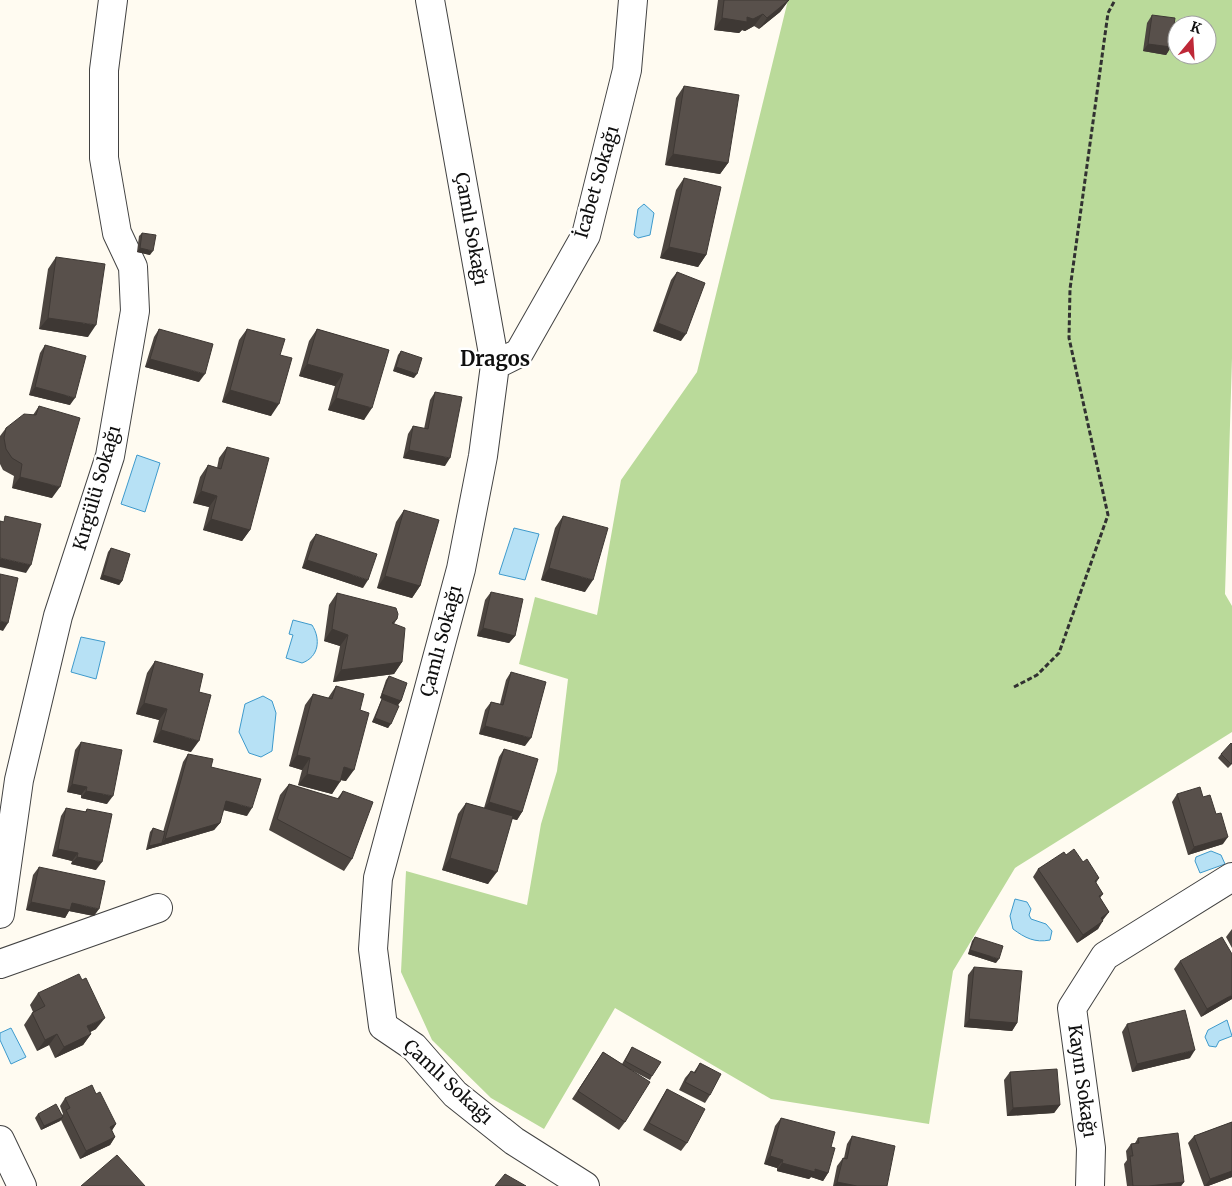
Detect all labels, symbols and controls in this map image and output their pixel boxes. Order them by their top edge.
north arrow [1167,15,1217,65]
text: K [1188,17,1204,38]
street label: İcabet Sokağı [569,123,624,241]
street label: Çamlı Sokağı [450,171,493,287]
district label: Dragos [460,346,530,371]
street label: Kırgülü Sokağı [68,423,125,553]
street label: Çamlı Sokağı [415,583,466,699]
street label: Kayın Sokağı [1063,1023,1102,1139]
street label: Çamlı Sokağı [399,1034,498,1129]

